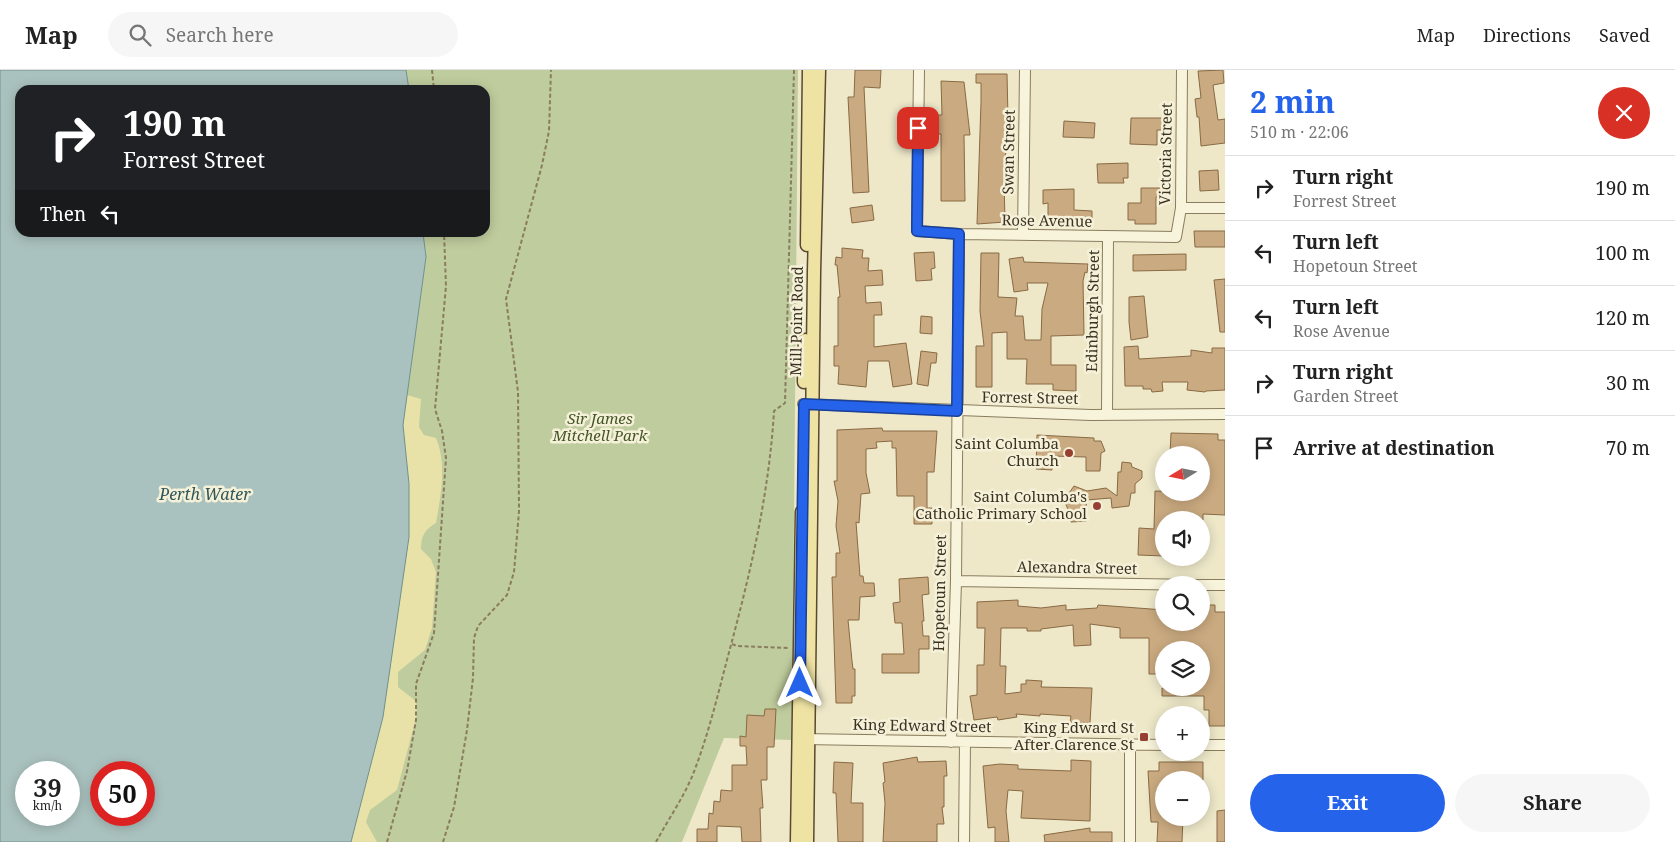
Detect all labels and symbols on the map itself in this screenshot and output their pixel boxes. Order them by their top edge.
street label: Victoria Street [1154,103,1176,205]
pin [897,107,939,149]
street label: Swan Street [997,109,1019,195]
street label: Rose Avenue [1001,209,1093,231]
street label: Edinburgh Street [1081,250,1103,372]
street label: Mill Point Road [785,266,807,376]
street label: Forrest Street [981,386,1079,408]
park label: Sir James Mitchell Park [552,408,648,445]
place label: Saint Columba Church [955,433,1059,470]
north arrow [1155,446,1210,501]
marker: Saint Columba Church [1063,447,1075,459]
water label: Perth Water [158,483,251,505]
place label: Saint Columba's Catholic Primary School [915,486,1087,523]
marker: Saint Columba's Catholic Primary School [1091,500,1103,512]
street label: Hopetoun Street [928,534,950,651]
street label: Alexandra Street [1017,556,1137,578]
position arrow [773,656,825,708]
street label: King Edward Street [852,714,992,736]
place label: King Edward St After Clarence St [1014,717,1134,754]
marker: King Edward St After Clarence St [1138,731,1150,743]
speed limit sign: 50 [90,761,155,826]

